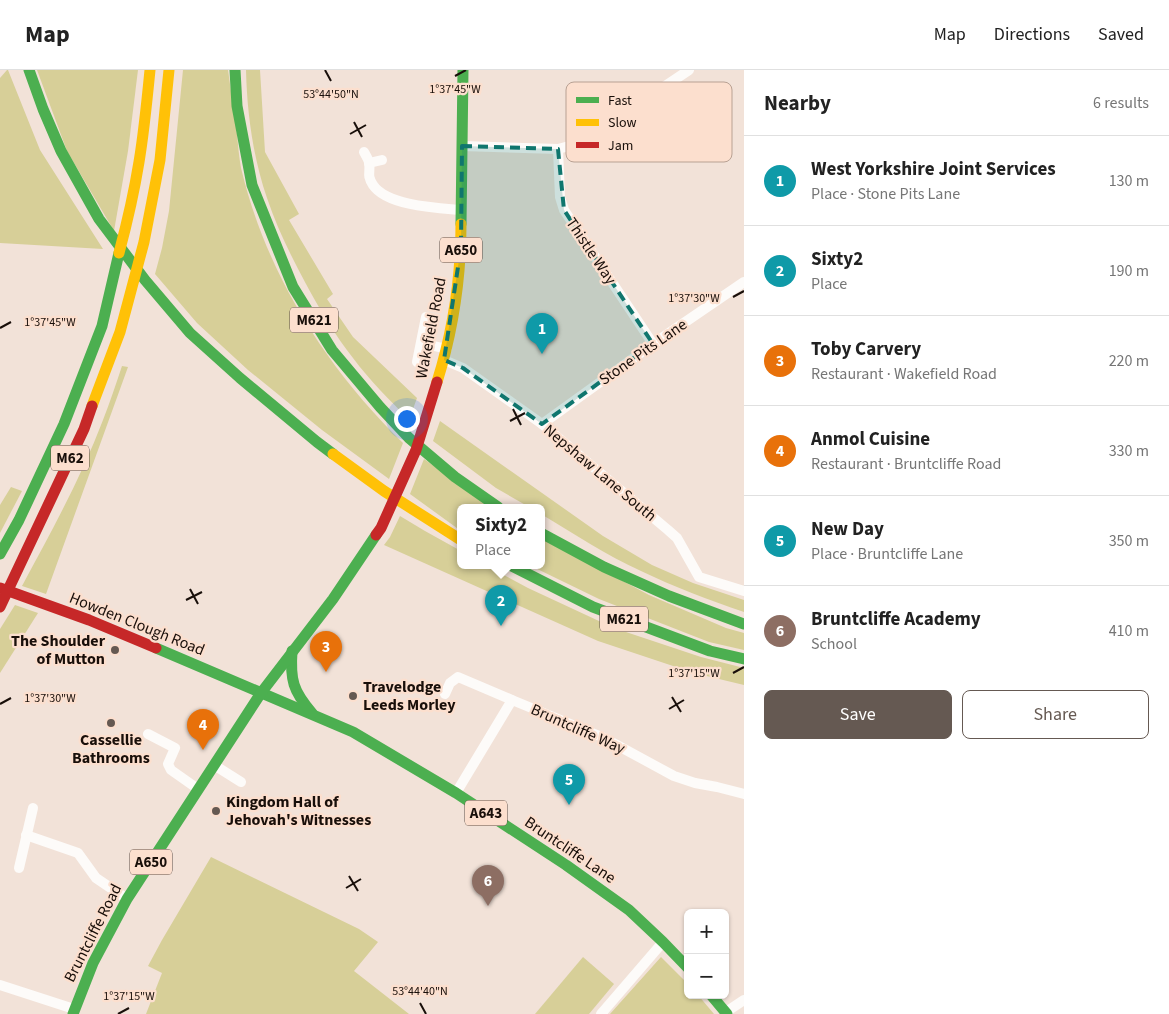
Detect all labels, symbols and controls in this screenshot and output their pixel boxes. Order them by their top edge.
text: Map [25,17,70,52]
text: Map [934,22,966,47]
text: Directions [994,22,1070,47]
text: Saved [1098,22,1144,47]
text: 1°37'45"W [429,81,481,98]
legend [566,82,732,162]
text: 53°44'50"N [303,86,359,103]
text: Nearby [764,88,831,118]
text: Fast [608,91,632,111]
text: 6 results [1093,92,1149,114]
text: Slow [608,113,637,133]
text: Jam [608,136,633,156]
text: West Yorkshire Joint Services [811,156,1056,183]
text: 1 [776,170,784,192]
text: 130 m [1109,170,1149,192]
text: Place · Stone Pits Lane [811,183,960,205]
street label: Thistle Way [561,213,622,289]
road number: A650 [440,238,482,262]
text: Sixty2 [811,246,863,273]
text: 2 [776,260,784,282]
text: 190 m [1109,260,1149,282]
text: Place [811,273,847,295]
street label: Wakefield Road [410,275,452,381]
text: 1°37'30"W [668,290,720,307]
road number: M621 [290,308,338,332]
pin: 1 [526,313,558,354]
text: 1°37'45"W [24,314,76,331]
street label: Stone Pits Lane [595,314,691,390]
text: Toby Carvery [811,336,921,363]
text: 3 [776,350,784,372]
text: 220 m [1109,350,1149,372]
text: Restaurant · Wakefield Road [811,363,997,385]
your location [394,406,420,432]
street label: Nepshaw Lane South [539,419,661,527]
text: Anmol Cuisine [811,426,930,453]
text: 4 [776,440,784,462]
text: 330 m [1109,440,1149,462]
road number: M62 [51,446,89,470]
text: Restaurant · Bruntcliffe Road [811,453,1001,475]
popup [457,504,545,569]
text: Sixty2 [475,512,527,539]
text: New Day [811,516,884,543]
text: 5 [776,530,784,552]
text: 350 m [1109,530,1149,552]
text: Place [475,539,511,561]
text: Place · Bruntcliffe Lane [811,543,963,565]
pin: 2 [485,585,517,626]
street label: Howden Clough Road [66,587,208,661]
road number: M621 [600,606,648,632]
text: Bruntcliffe Academy [811,606,981,633]
text: 6 [776,620,784,642]
text: 410 m [1109,620,1149,642]
place label: The Shoulder of Mutton [11,630,106,670]
pin: 3 [310,631,342,672]
text: School [811,633,857,655]
marker: The Shoulder of Mutton [109,644,121,656]
text: 1°37'15"W [668,665,720,682]
place label: Travelodge Leeds Morley [363,676,456,716]
text: 1°37'30"W [24,690,76,707]
marker: Travelodge Leeds Morley [347,690,359,702]
button: Save [764,690,952,739]
button: Share [962,690,1149,739]
street label: Bruntcliffe Way [527,698,629,760]
pin: 4 [187,709,219,750]
marker: Cassellie Bathrooms [105,717,117,729]
place label: Cassellie Bathrooms [72,729,150,769]
pin: 5 [553,764,585,805]
place label: Kingdom Hall of Jehovah's Witnesses [226,791,371,831]
road number: A643 [465,800,507,826]
marker: Kingdom Hall of Jehovah's Witnesses [210,805,222,817]
street label: Bruntcliffe Lane [520,811,620,889]
road number: A650 [130,850,172,874]
pin: 6 [472,865,504,906]
street label: Bruntcliffe Road [59,880,127,986]
map controls [684,909,729,999]
button: + [684,909,729,954]
button: − [684,954,729,999]
text: 53°44'40"N [392,983,448,1000]
text: 1°37'15"W [103,988,155,1005]

